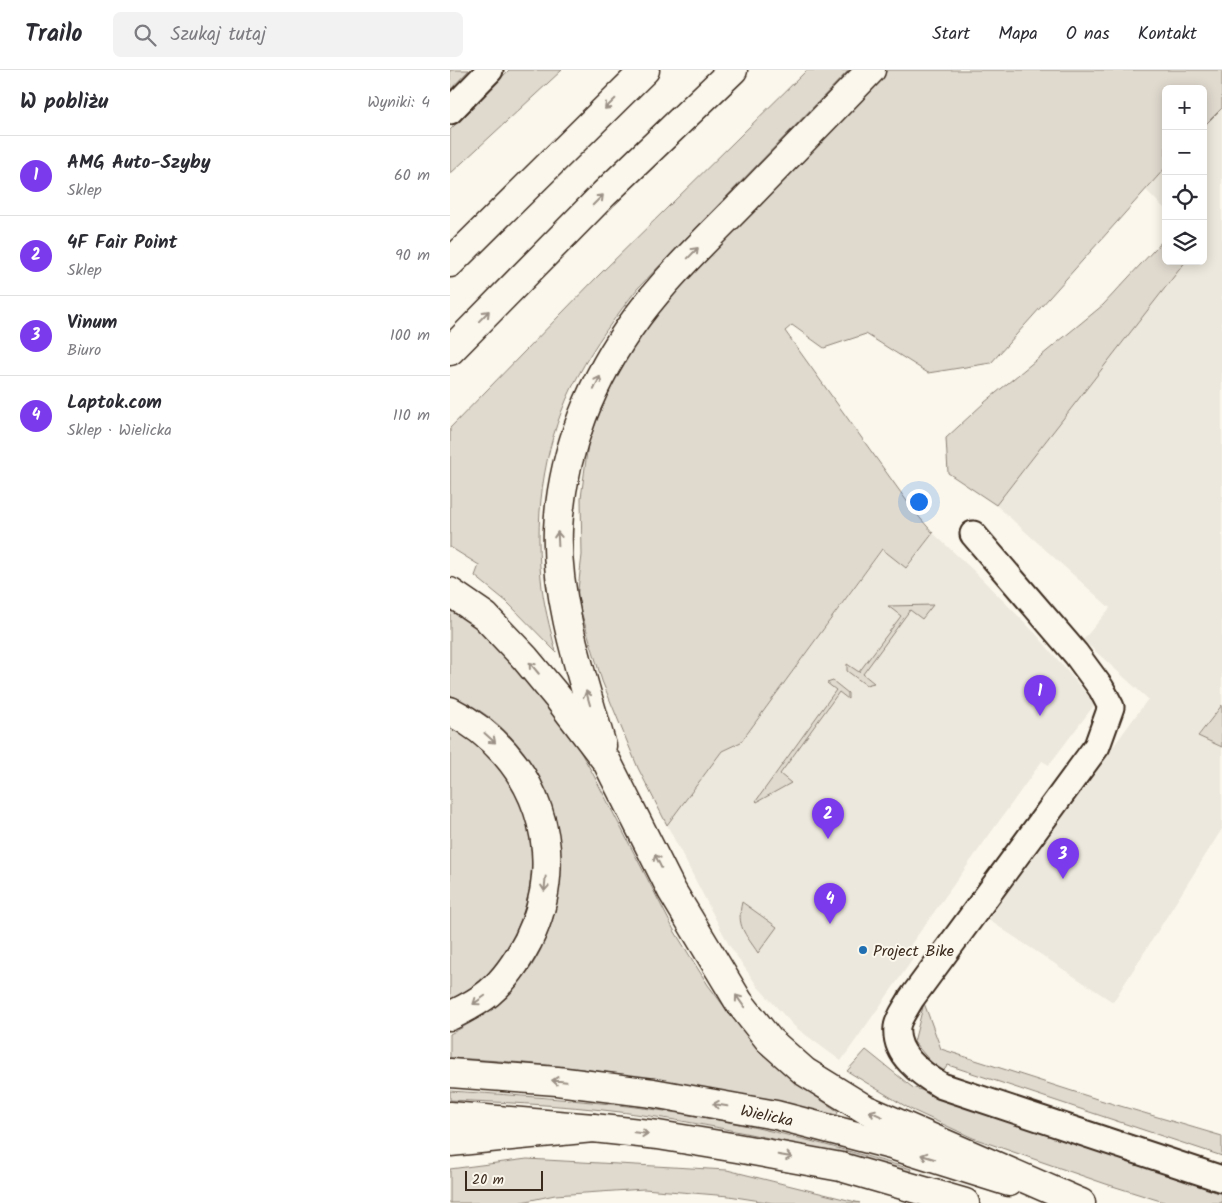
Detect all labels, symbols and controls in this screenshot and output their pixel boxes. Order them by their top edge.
search box [113,12,463,57]
text: Trailo [25,15,83,54]
text: Szukaj tutaj [171,20,266,50]
text: Start [932,20,970,49]
text: Mapa [998,20,1038,49]
text: O nas [1066,20,1110,49]
text: Kontakt [1138,20,1197,49]
icon: search [131,21,159,49]
map controls [1162,85,1207,265]
button: + [1162,85,1207,130]
text: W pobliżu [20,86,108,119]
text: Wyniki: 4 [367,90,430,115]
one-way arrow [604,98,616,110]
button: − [1162,130,1207,175]
text: AMG Auto-Szyby [67,148,211,178]
text: 1 [34,163,38,188]
text: 60 m [394,163,430,188]
button: locate [1162,175,1207,220]
text: Sklep [67,178,102,203]
one-way arrow [592,194,604,206]
button: layers [1162,220,1207,265]
text: 4F Fair Point [67,228,177,258]
text: 2 [31,243,41,268]
text: 90 m [395,243,430,268]
one-way arrow [687,247,699,259]
text: Sklep [67,258,102,283]
text: Vinum [67,308,117,338]
one-way arrow [478,310,490,322]
text: 3 [32,323,40,348]
text: 100 m [390,323,430,348]
text: Biuro [67,338,101,363]
one-way arrow [592,376,602,391]
text: Laptok.com [67,388,162,418]
text: 4 [32,403,40,428]
text: 110 m [393,403,430,428]
text: Sklep · Wielicka [67,418,172,443]
your location [906,489,932,515]
one-way arrow [554,532,563,548]
one-way arrow [528,662,539,675]
pin: 1 [1024,675,1056,716]
one-way arrow [583,691,593,707]
one-way arrow [484,732,497,744]
pin: 2 [812,798,844,839]
pin: 3 [1047,838,1079,879]
one-way arrow [652,854,662,869]
one-way arrow [540,876,550,892]
pin: 4 [814,883,846,924]
place label: Project Bike [873,939,954,964]
marker: Project Bike [857,944,869,956]
one-way arrow [734,994,745,1008]
one-way arrow [472,995,486,1005]
one-way arrow [551,1077,567,1086]
street label: Wielicka [738,1099,795,1134]
one-way arrow [712,1100,728,1110]
one-way arrow [869,1108,884,1118]
one-way arrow [633,1128,649,1138]
one-way arrow [777,1152,793,1162]
one-way arrow [921,1152,937,1161]
scale bar [465,1168,542,1191]
text: 20 m [472,1169,504,1191]

